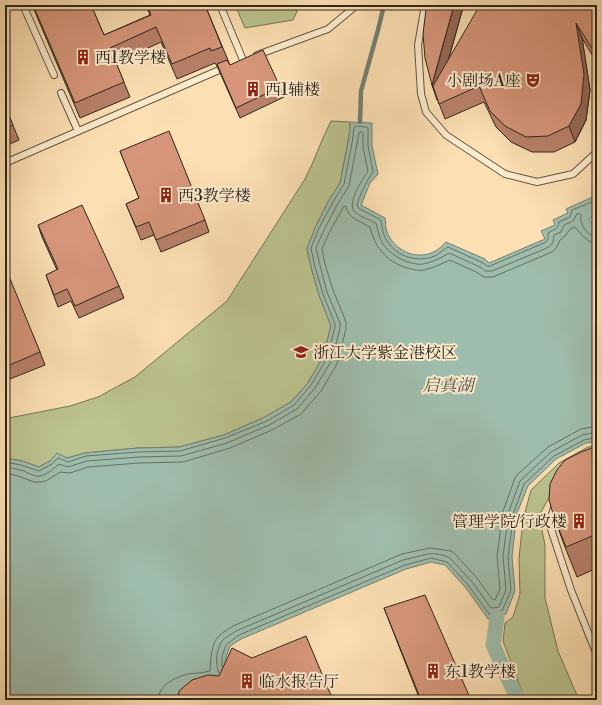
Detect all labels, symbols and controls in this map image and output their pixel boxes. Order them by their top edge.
building icon: 西1教学楼 [74,48,92,66]
place label: 西1教学楼 [95,48,166,68]
place label: 小剧场A座 [446,71,521,91]
theatre icon: 小剧场A座 [524,71,542,89]
building icon: 西1辅楼 [244,80,262,98]
place label: 西1辅楼 [265,80,320,100]
building icon: 西3教学楼 [157,186,175,204]
place label: 西3教学楼 [178,186,251,206]
school or university icon: 浙江大学紫金港校区 [292,343,310,361]
place label: 浙江大学紫金港校区 [313,343,457,363]
water label: 启真湖 [423,375,476,397]
place label: 管理学院/行政楼 [452,512,567,532]
building icon: 管理学院/行政楼 [570,512,588,530]
building icon: 东1教学楼 [424,662,442,680]
place label: 东1教学楼 [445,662,516,682]
building icon: 临水报告厅 [238,672,256,690]
place label: 临水报告厅 [259,672,339,692]

